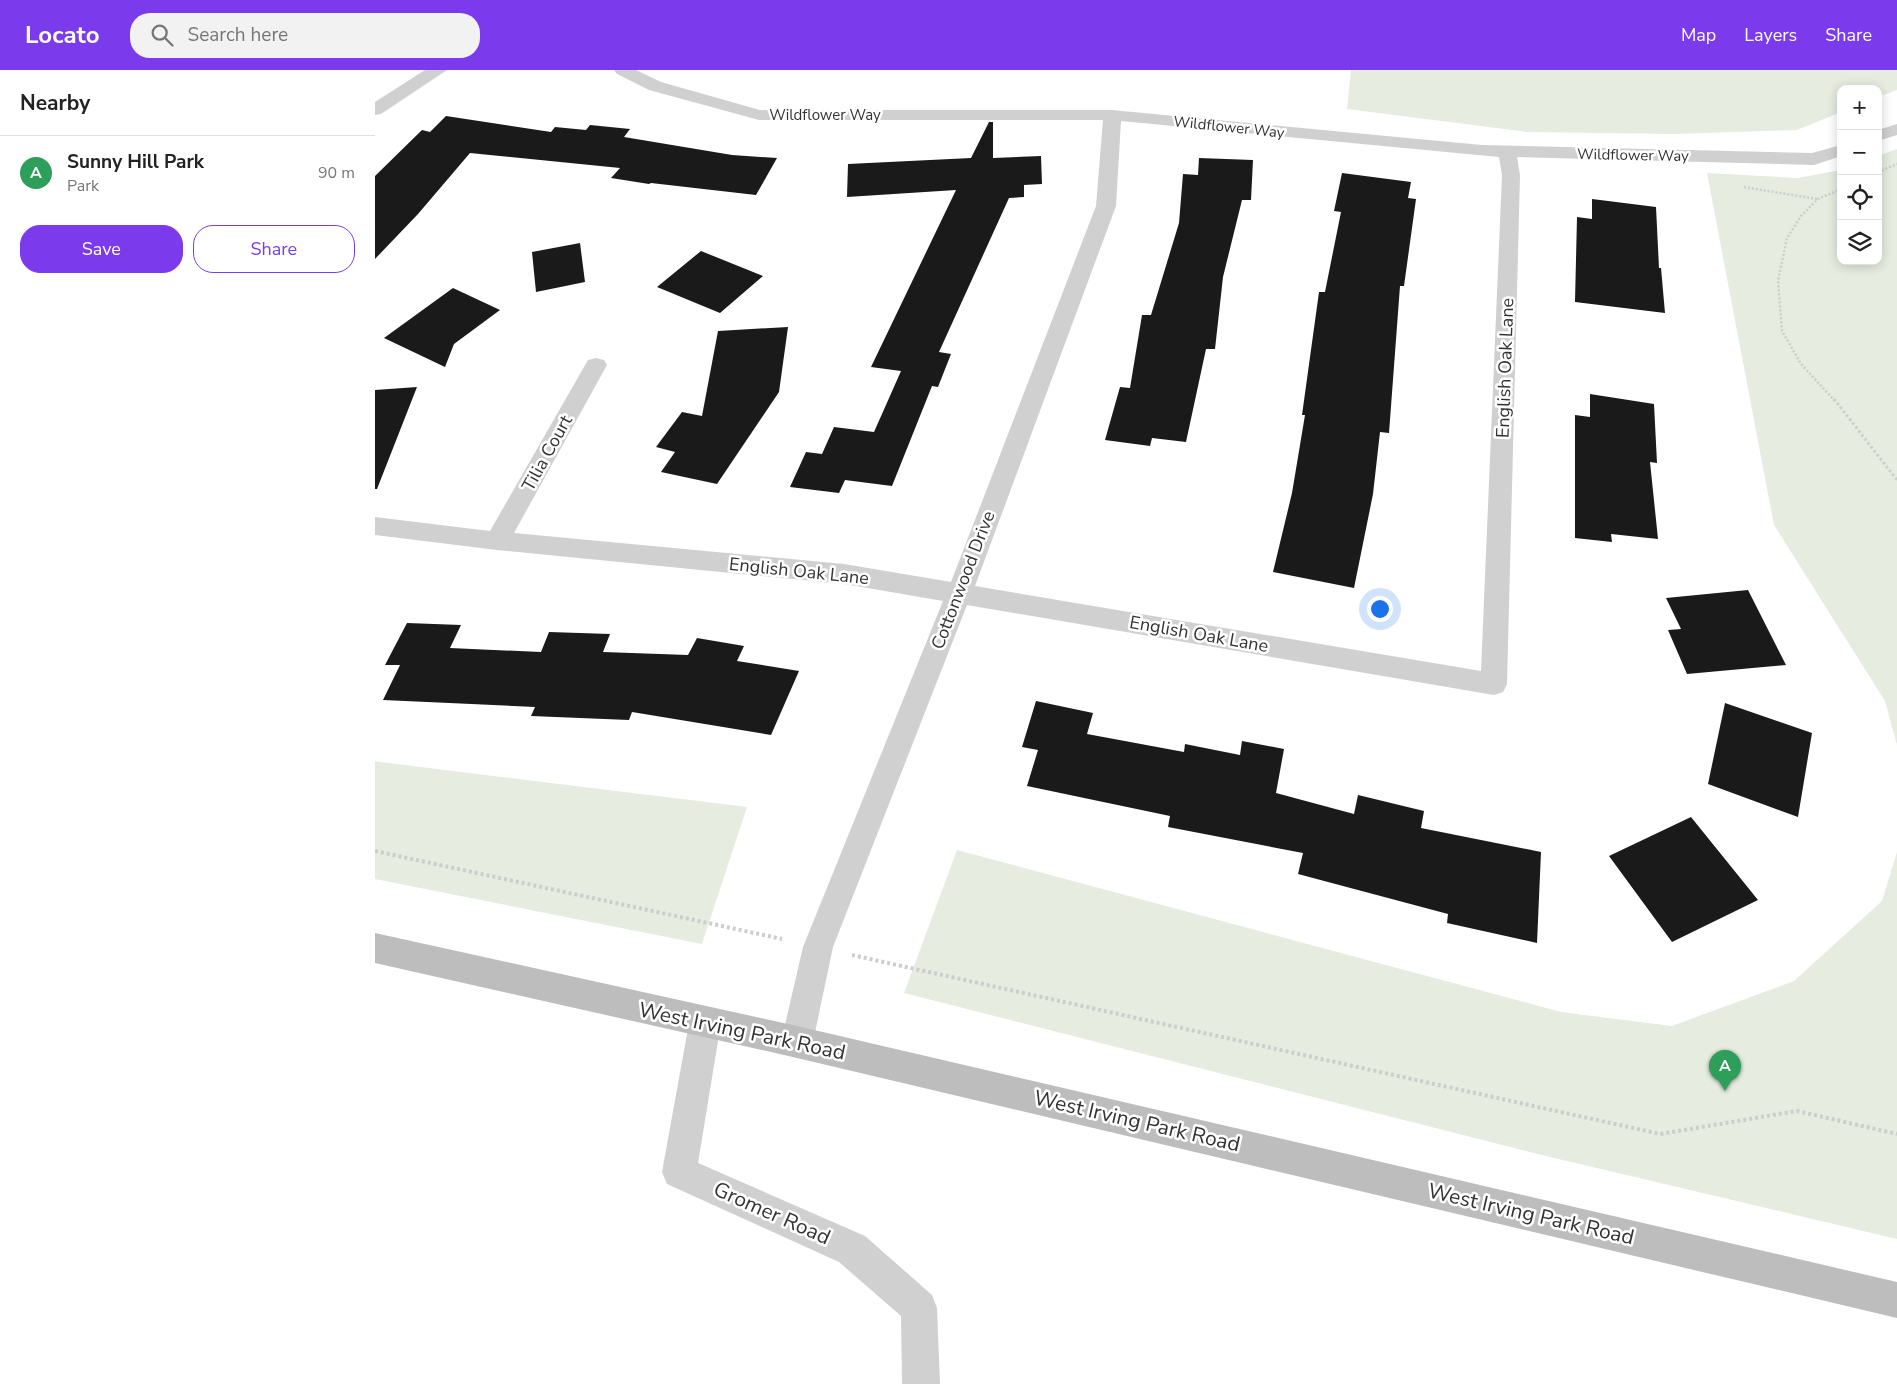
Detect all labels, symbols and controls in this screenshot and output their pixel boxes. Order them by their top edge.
search box [130,13,480,58]
text: Locato [25,19,100,51]
icon: search [148,21,176,49]
text: Search here [188,22,288,48]
text: Map [1681,23,1716,47]
text: Layers [1744,23,1797,47]
text: Share [1825,23,1872,47]
map controls [1837,85,1882,265]
button: + [1837,85,1882,130]
text: Nearby [20,89,90,117]
street label: Wildflower Way [769,105,881,125]
street label: Wildflower Way [1172,111,1286,143]
button: − [1837,130,1882,175]
street label: Wildflower Way [1577,144,1689,166]
text: Sunny Hill Park [67,149,204,175]
text: A [30,162,42,184]
text: 90 m [318,162,355,184]
text: Park [67,175,99,197]
button: locate [1837,175,1882,220]
button: layers [1837,220,1882,265]
button: Save [20,225,183,273]
button: Share [193,225,355,273]
street label: English Oak Lane [1491,297,1519,439]
street label: Tilia Court [516,410,578,495]
street label: Cottonwood Drive [926,507,1000,653]
street label: English Oak Lane [728,552,870,590]
your location [1367,596,1393,622]
street label: English Oak Lane [1128,610,1270,658]
street label: West Irving Park Road [636,995,848,1067]
pin: A [1709,1050,1741,1091]
street label: West Irving Park Road [1031,1084,1243,1158]
street label: Gromer Road [709,1175,835,1251]
street label: West Irving Park Road [1425,1177,1637,1251]

